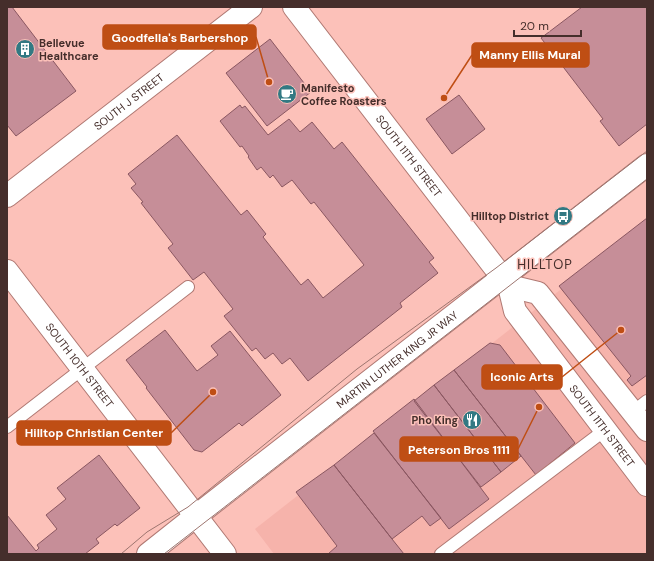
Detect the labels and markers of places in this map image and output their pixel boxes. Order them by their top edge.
callout: Goodfella's Barbershop [103,25,256,49]
place label: Bellevue Healthcare [39,36,99,63]
building icon: Bellevue Healthcare [14,38,36,60]
callout: Manny Ellis Mural [472,43,589,67]
place label: Manifesto Coffee Roasters [301,81,387,108]
cafe icon: Manifesto Coffee Roasters [276,83,298,105]
bus stop icon: Hilltop District [552,205,574,227]
place label: Hilltop District [471,209,549,223]
callout: Iconic Arts [482,365,562,389]
restaurant icon: Pho King [461,409,483,431]
place label: Pho King [412,413,458,427]
callout: Hilltop Christian Center [17,421,171,445]
callout: Peterson Bros 1111 [400,437,518,461]

